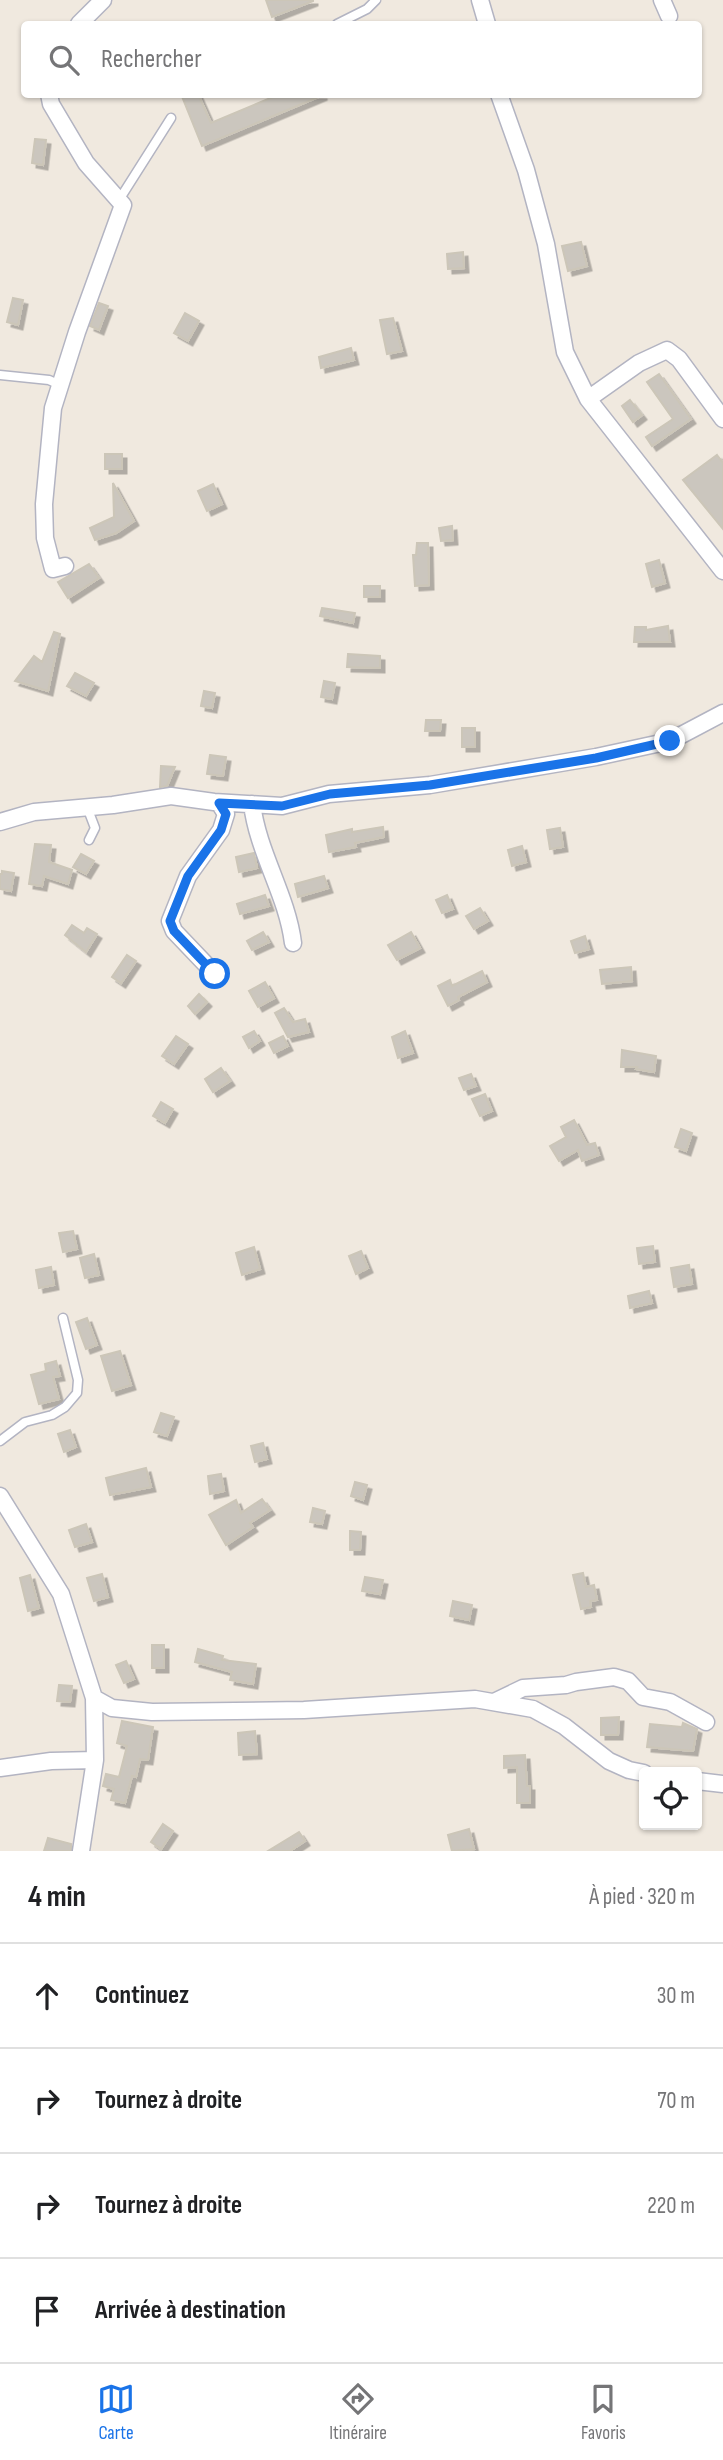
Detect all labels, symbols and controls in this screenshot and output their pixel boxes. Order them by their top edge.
search box [21,21,702,98]
icon: search [45,41,83,79]
text: Rechercher [101,44,202,75]
route end [654,725,685,756]
route start [199,958,230,989]
map controls [639,1767,702,1830]
button: locate [639,1767,702,1830]
text: 4 min [28,1879,86,1915]
text: À pied · 320 m [589,1883,695,1911]
icon: ahead [28,1977,66,2015]
text: Continuez [95,1980,189,2011]
text: 30 m [657,1982,695,2010]
icon: right [28,2082,66,2120]
text: Tournez à droite [95,2085,242,2116]
text: 70 m [657,2087,695,2115]
icon: right [28,2187,66,2225]
text: Tournez à droite [95,2190,242,2221]
text: 220 m [647,2192,695,2220]
icon: arrive [28,2292,66,2330]
text: Arrivée à destination [95,2295,286,2326]
tab: Carte [97,2380,135,2445]
tab: Itinéraire [329,2380,387,2445]
tab: Favoris [581,2380,626,2445]

